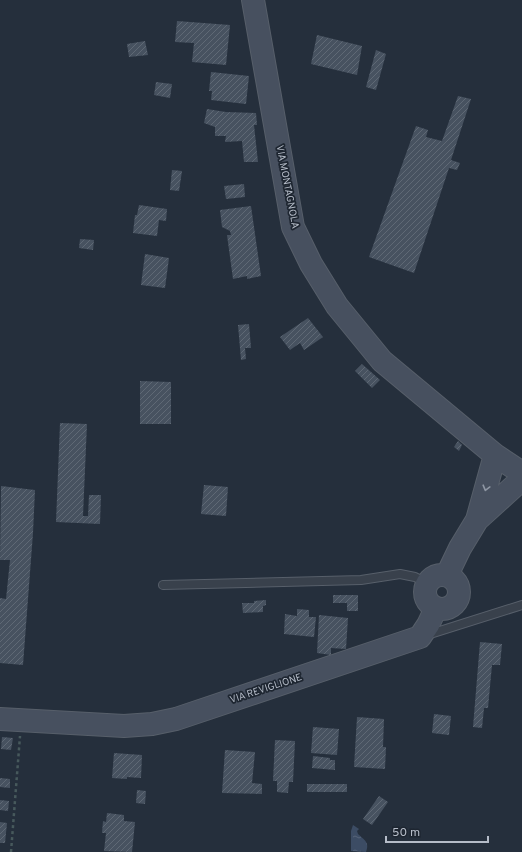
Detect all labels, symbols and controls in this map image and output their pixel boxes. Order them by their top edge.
street label: VIA MONTAGNOLA [273,144,302,230]
one-way arrow [482,484,491,491]
street label: VIA REVIGLIONE [228,671,304,707]
scale bar [386,818,488,844]
text: 50 m [392,825,420,841]

